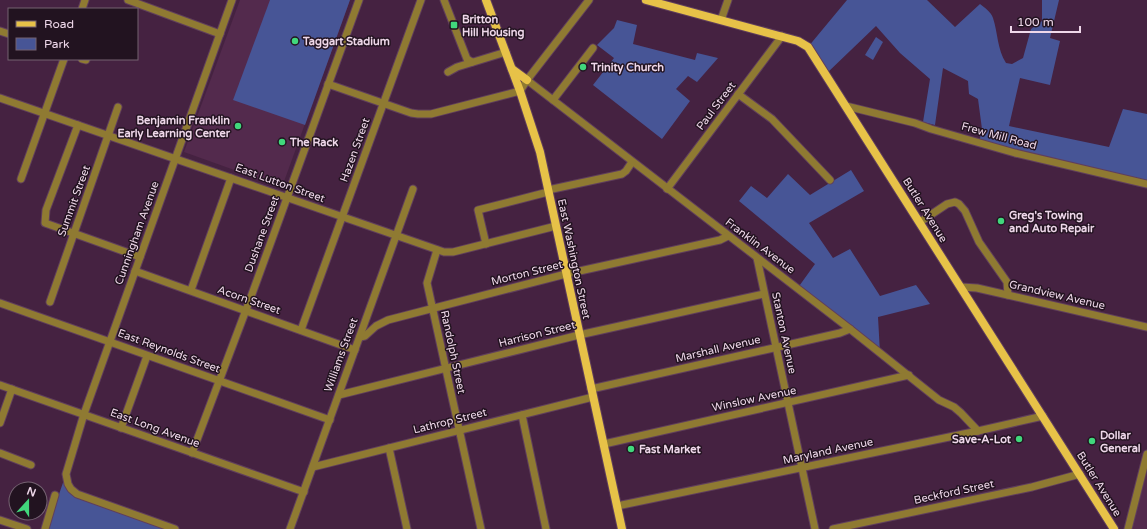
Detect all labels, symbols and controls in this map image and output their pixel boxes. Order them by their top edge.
legend [8,8,138,60]
scale bar [1011,8,1080,34]
place label: Britton Hill Housing [462,13,525,40]
text: 100 m [1017,15,1054,29]
text: Road [44,17,74,31]
marker: Britton Hill Housing [449,20,459,30]
place label: Taggart Stadium [302,35,390,49]
marker: Taggart Stadium [290,36,300,46]
text: Park [44,37,70,51]
place label: Trinity Church [590,61,664,75]
marker: Trinity Church [578,62,588,72]
street label: Paul Street [694,79,738,133]
place label: Benjamin Franklin Early Learning Center [117,114,231,141]
street label: Hazen Street [337,116,373,184]
street label: Frew Mill Road [960,120,1038,152]
marker: Benjamin Franklin Early Learning Center [233,121,243,131]
place label: The Rack [289,136,338,149]
marker: The Rack [277,137,287,147]
street label: East Lutton Street [233,161,327,205]
street label: Summit Street [55,164,93,238]
street label: Butler Avenue [900,175,950,245]
street label: Cunningham Avenue [112,179,162,287]
street label: Dushane Street [242,194,282,274]
street label: East Washington Street [555,198,593,320]
place label: Greg's Towing and Auto Repair [1009,209,1095,236]
street label: Franklin Avenue [723,216,797,276]
marker: Greg's Towing and Auto Repair [996,216,1006,226]
street label: Morton Street [490,258,564,288]
street label: Grandview Avenue [1008,278,1106,312]
street label: Acorn Street [216,283,282,317]
street label: Stanton Avenue [769,291,799,375]
street label: Randolph Street [438,309,468,395]
street label: Williams Street [322,316,360,394]
street label: Harrison Street [497,318,577,350]
street label: East Reynolds Street [116,326,222,376]
street label: Marshall Avenue [674,333,762,365]
street label: Winslow Avenue [711,384,797,414]
street label: East Long Avenue [108,406,202,450]
street label: Lathrop Street [412,406,488,436]
place label: Dollar General [1100,429,1141,455]
place label: Save-A-Lot [952,433,1012,446]
marker: Save-A-Lot [1014,434,1024,444]
street label: Maryland Avenue [782,435,874,467]
marker: Dollar General [1087,436,1097,446]
place label: Fast Market [639,443,701,456]
marker: Fast Market [626,444,636,454]
street label: Butler Avenue [1074,449,1124,519]
street label: Beckford Street [913,477,995,507]
north arrow [8,481,48,521]
text: N [25,484,38,500]

